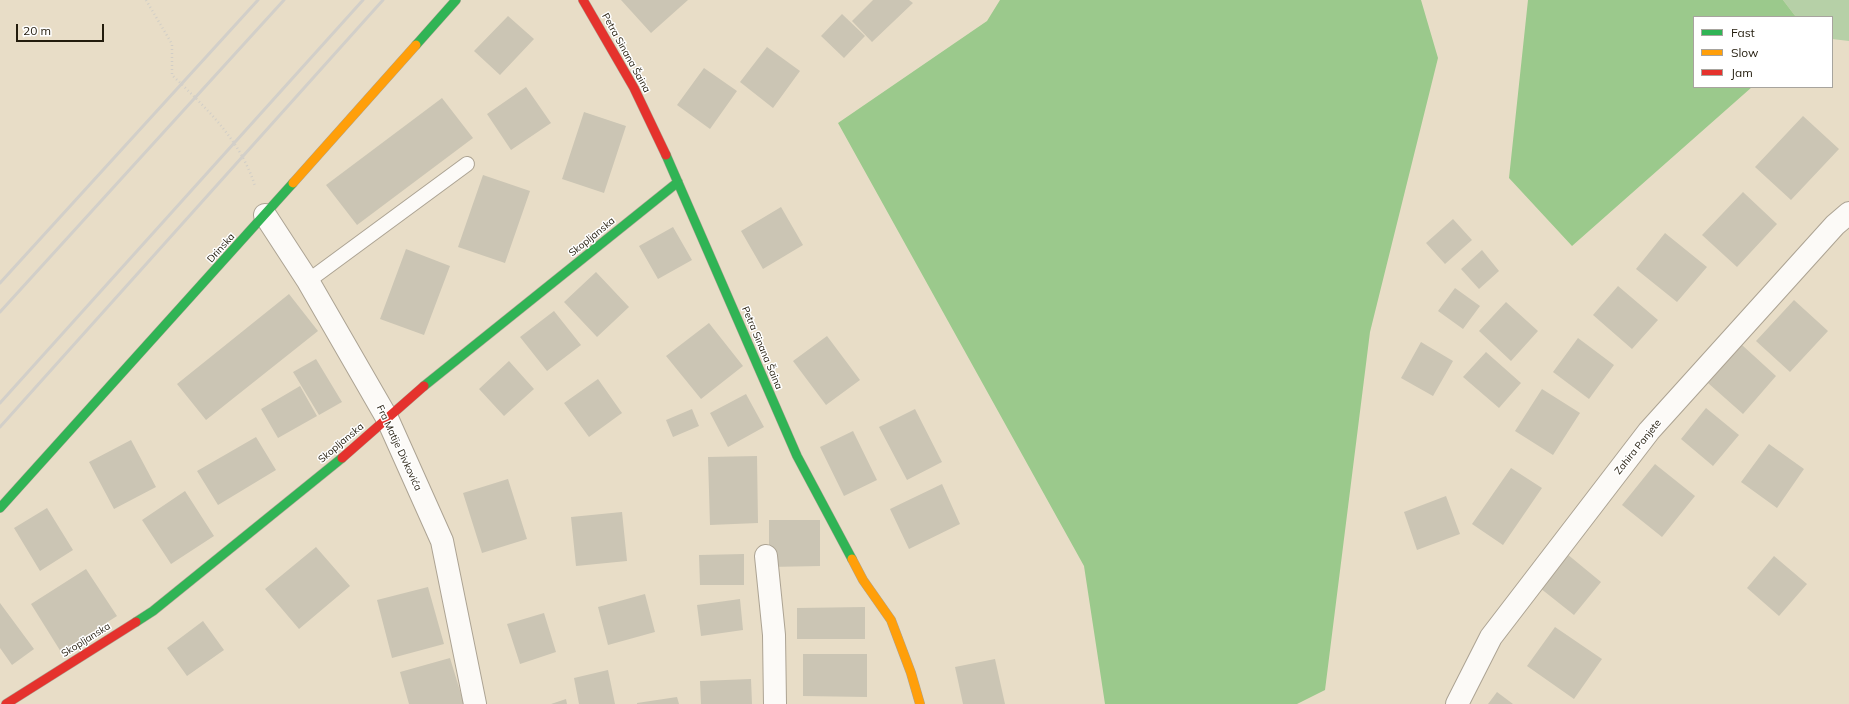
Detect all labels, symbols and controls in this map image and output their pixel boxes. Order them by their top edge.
street label: Petra Sinana Šaina [599,11,653,95]
scale bar [18,16,106,42]
legend [1693,16,1833,88]
text: 20 m [23,23,51,38]
text: Fast [1731,25,1755,40]
text: Slow [1731,45,1759,60]
text: Jam [1731,65,1753,80]
street label: Skopljanska [567,215,617,259]
street label: Drinska [205,231,237,265]
street label: Petra Sinana Šaina [739,305,785,391]
street label: Fra Matije Divkovića [374,403,424,493]
street label: Zahira Panjete [1612,417,1664,477]
street label: Skopljanska [316,421,366,465]
street label: Skopljanska [59,620,113,660]

